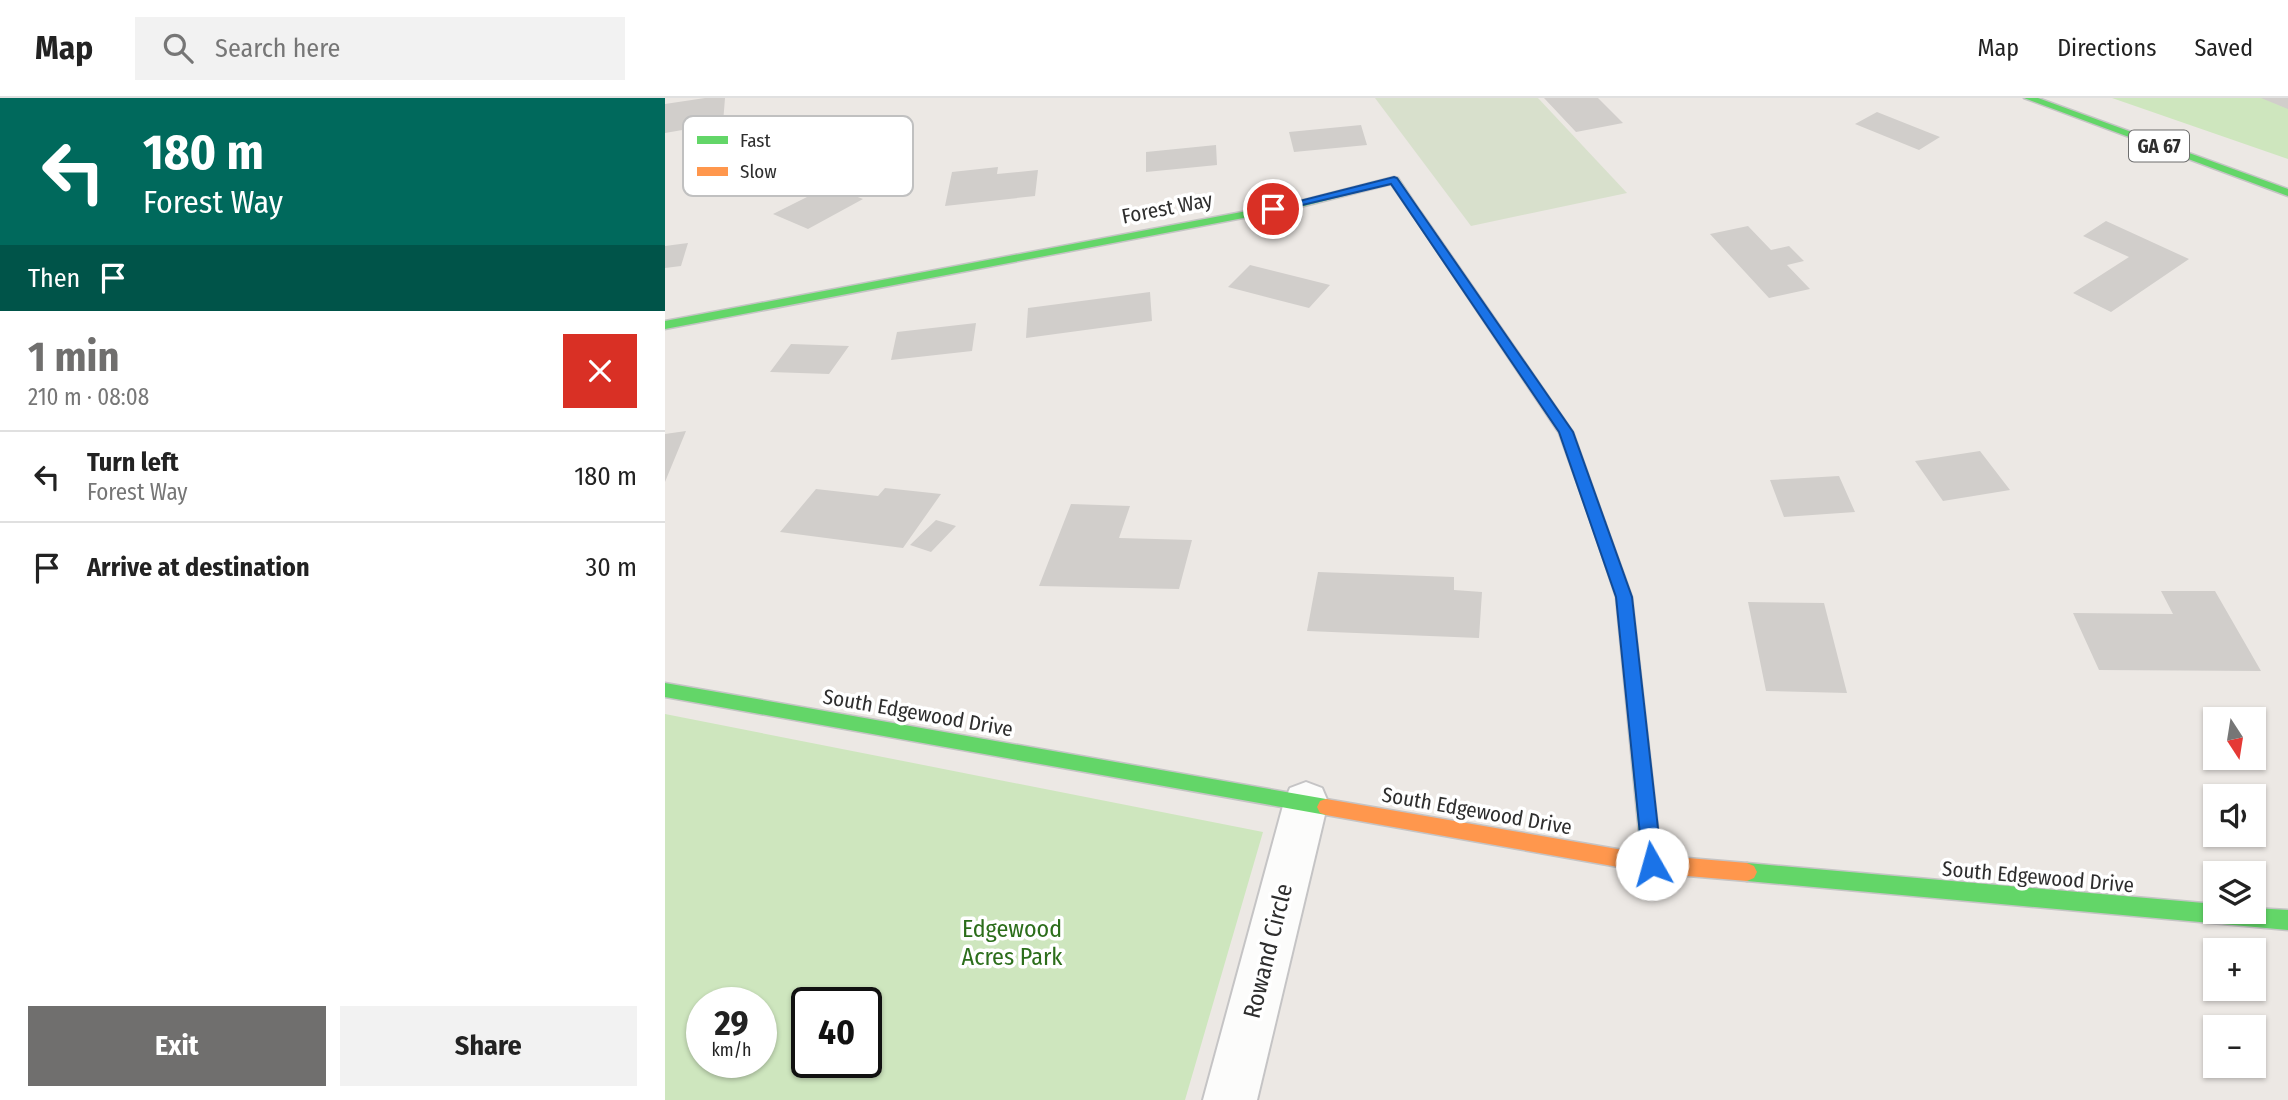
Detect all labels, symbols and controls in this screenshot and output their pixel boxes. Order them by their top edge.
search box [135,17,625,80]
text: Map [35,28,93,68]
icon: search [159,29,197,67]
text: Search here [215,33,340,64]
text: Map [1978,34,2019,62]
text: Directions [2057,34,2156,62]
text: Saved [2194,34,2253,62]
legend [683,116,913,196]
text: 180 m [143,123,264,182]
icon: left [28,126,119,217]
text: Fast [740,129,771,152]
road number: GA 67 [2129,130,2189,162]
text: Slow [740,160,777,183]
pin [1243,179,1303,239]
text: Forest Way [143,183,283,221]
street label: Forest Way [1119,186,1215,230]
icon: arrive [1254,190,1292,228]
icon: arrive [94,259,132,297]
text: Then [28,263,80,294]
text: 1 min [28,332,119,382]
button: close [563,334,637,408]
text: 210 m · 08:08 [28,383,149,411]
text: Turn left [87,447,179,478]
icon: left [28,458,66,496]
text: 180 m [574,461,637,492]
text: Forest Way [87,478,188,506]
icon: arrive [28,549,66,587]
text: Arrive at destination [87,552,310,583]
text: 30 m [586,552,637,583]
street label: South Edgewood Drive [821,683,1015,743]
north arrow [2203,707,2266,770]
map controls [2203,707,2266,1078]
street label: South Edgewood Drive [1380,781,1574,841]
button: sound [2203,784,2266,847]
position arrow [1615,827,1689,901]
street label: South Edgewood Drive [1941,856,2135,898]
button: layers [2203,861,2266,924]
street label: Rowand Circle [1238,881,1298,1021]
park label: Edgewood Acres Park [962,915,1063,971]
button: + [2203,938,2266,1001]
speed limit sign: 40 [791,987,882,1078]
text: 29 [714,1002,749,1044]
button: Exit [28,1006,326,1086]
button: Share [340,1006,637,1086]
button: − [2203,1015,2266,1078]
text: km/h [711,1039,752,1061]

